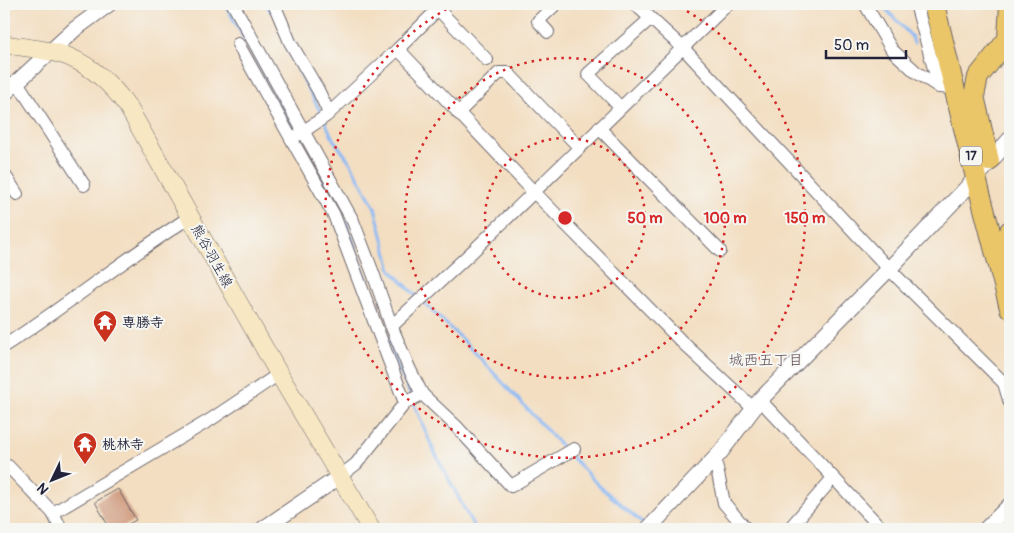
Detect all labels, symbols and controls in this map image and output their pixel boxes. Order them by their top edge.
scale bar [826,28,906,60]
text: 50 m [834,36,869,55]
road number: 17 [960,146,982,166]
centre of rings [556,209,574,227]
text: 50 m [628,209,662,228]
text: 100 m [704,209,746,228]
text: 150 m [785,209,825,228]
street label: 熊谷羽生線 [188,221,236,291]
temple icon: 専勝寺 [92,309,118,343]
place label: 専勝寺 [122,314,164,331]
district label: 城西五丁目 [728,351,804,370]
temple icon: 桃林寺 [72,431,98,465]
place label: 桃林寺 [102,436,144,453]
north arrow [28,456,78,506]
text: N [33,479,52,498]

